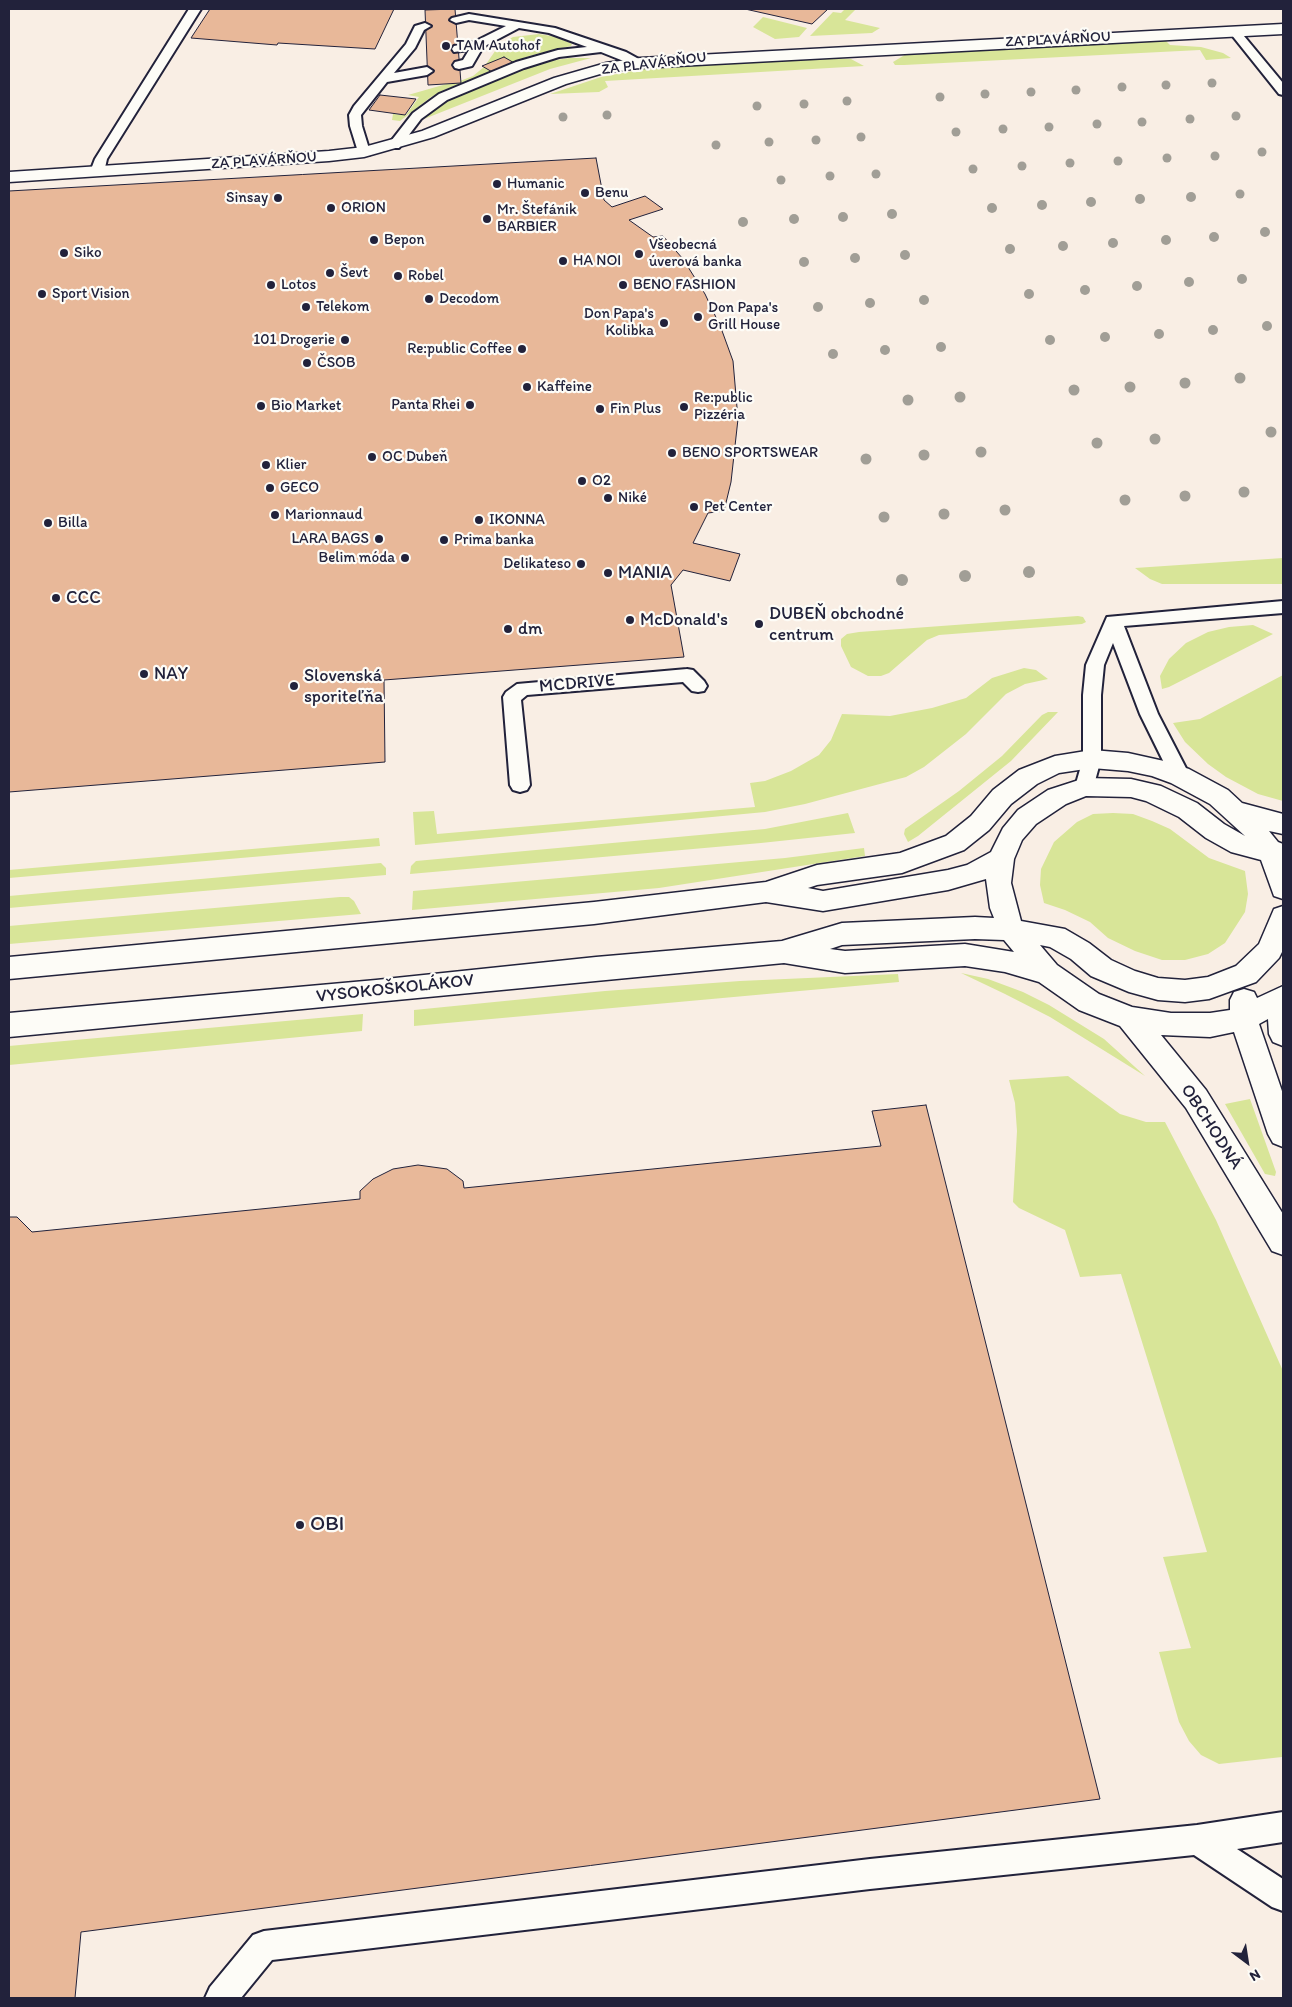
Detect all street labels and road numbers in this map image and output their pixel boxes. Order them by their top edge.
street label: ZA PLAVÁRŇOU [1005,28,1111,52]
street label: ZA PLAVÁRŇOU [600,49,708,79]
street label: ZA PLAVÁRŇOU [211,148,317,174]
street label: MCDRIVE [538,670,616,698]
street label: VYSOKOŠKOLÁKOV [315,970,475,1008]
street label: OBCHODNÁ [1175,1080,1247,1174]

